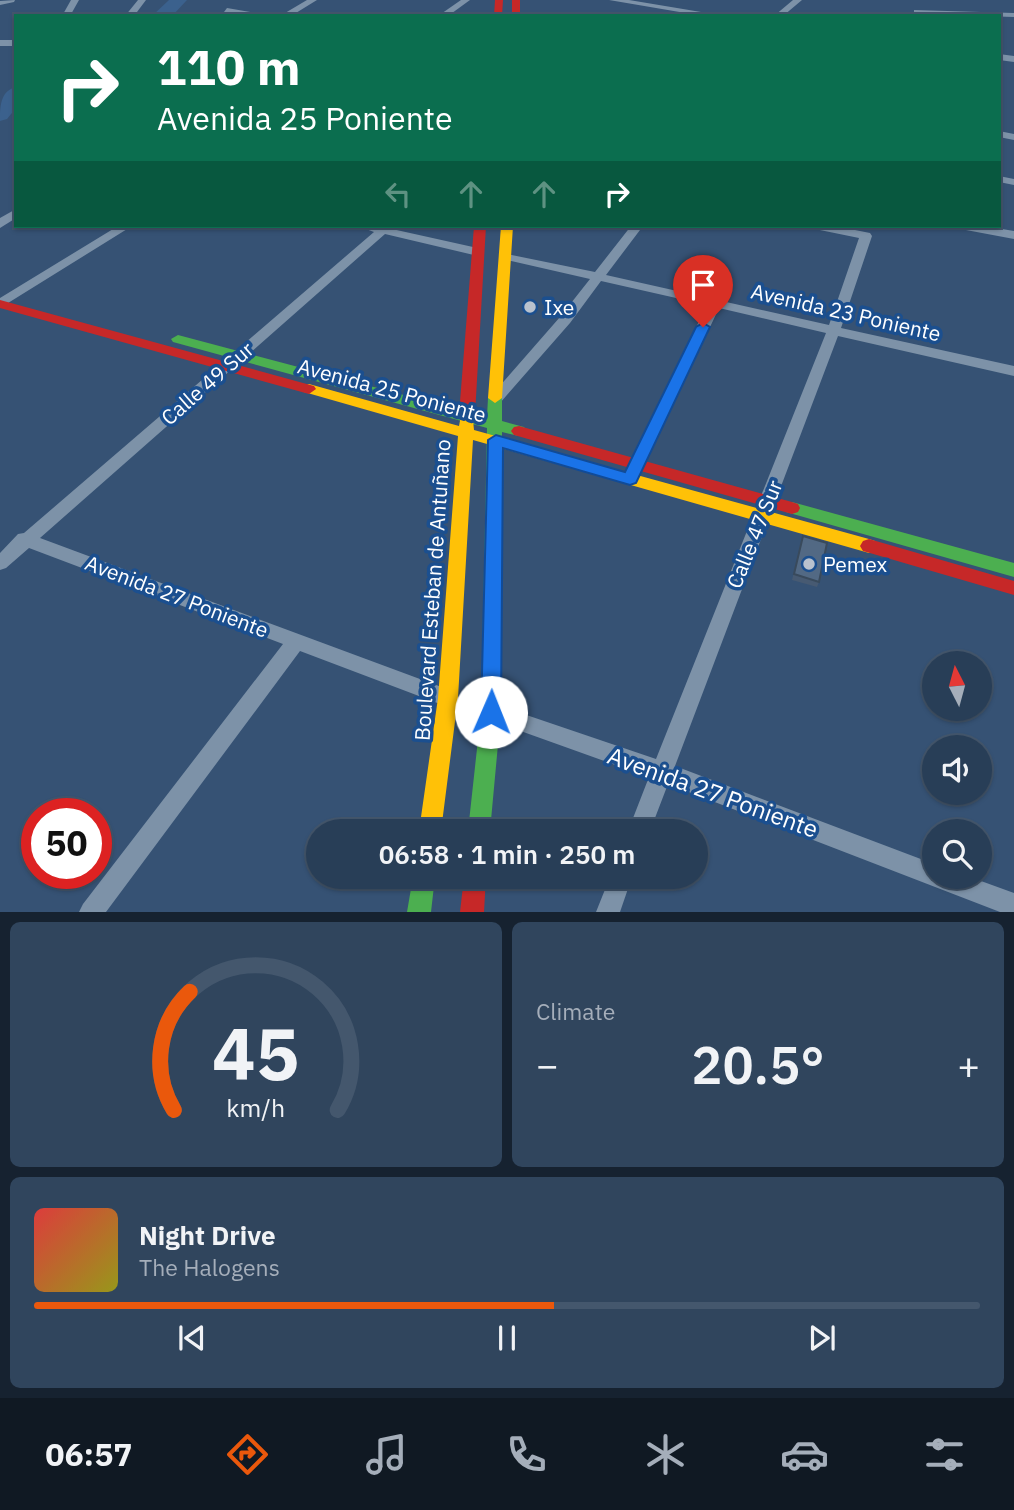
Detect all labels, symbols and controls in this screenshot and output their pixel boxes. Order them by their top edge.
text: 110 m [157,35,301,98]
icon: right [42,42,133,133]
text: Avenida 25 Poniente [157,97,453,139]
icon: left [379,175,417,213]
icon: ahead [452,175,490,213]
icon: ahead [525,175,563,213]
icon: right [598,175,636,213]
pin [673,255,733,327]
icon: arrive [684,266,722,304]
street label: Avenida 23 Poniente [748,277,944,347]
place label: Ixe [544,293,574,321]
marker: Ixe [522,299,538,315]
street label: Calle 49 Sur [155,335,259,431]
street label: Avenida 25 Poniente [295,351,489,429]
street label: Boulevard Esteban de Antuñano [407,438,457,742]
street label: Calle 47 Sur [720,476,788,592]
street label: Avenida 27 Poniente [81,548,273,644]
place label: Pemex [823,550,887,578]
marker: Pemex [801,556,817,572]
north arrow [922,651,992,721]
map controls [922,651,992,889]
position arrow [454,675,528,749]
button: sound [922,735,992,805]
street label: Avenida 27 Poniente [603,739,823,845]
speed limit sign: 50 [21,798,112,889]
button: search [922,819,992,889]
text: 06:58 · 1 min · 250 m [379,837,635,871]
text: Climate [536,996,615,1026]
text: 45 [212,1006,300,1101]
text: 20.5° [691,1031,825,1098]
text: − [536,1040,559,1089]
text: + [957,1040,980,1089]
text: km/h [227,1091,285,1124]
text: Night Drive [139,1218,276,1252]
text: The Halogens [139,1252,280,1282]
icon: previous [173,1319,211,1357]
icon: pause [488,1319,526,1357]
icon: next [803,1319,841,1357]
icon: directions [223,1430,272,1479]
icon: music [362,1430,411,1479]
icon: phone [502,1430,551,1479]
icon: climate [641,1430,690,1479]
icon: car [780,1430,829,1479]
icon: filters [920,1430,969,1479]
text: 06:57 [45,1433,133,1475]

